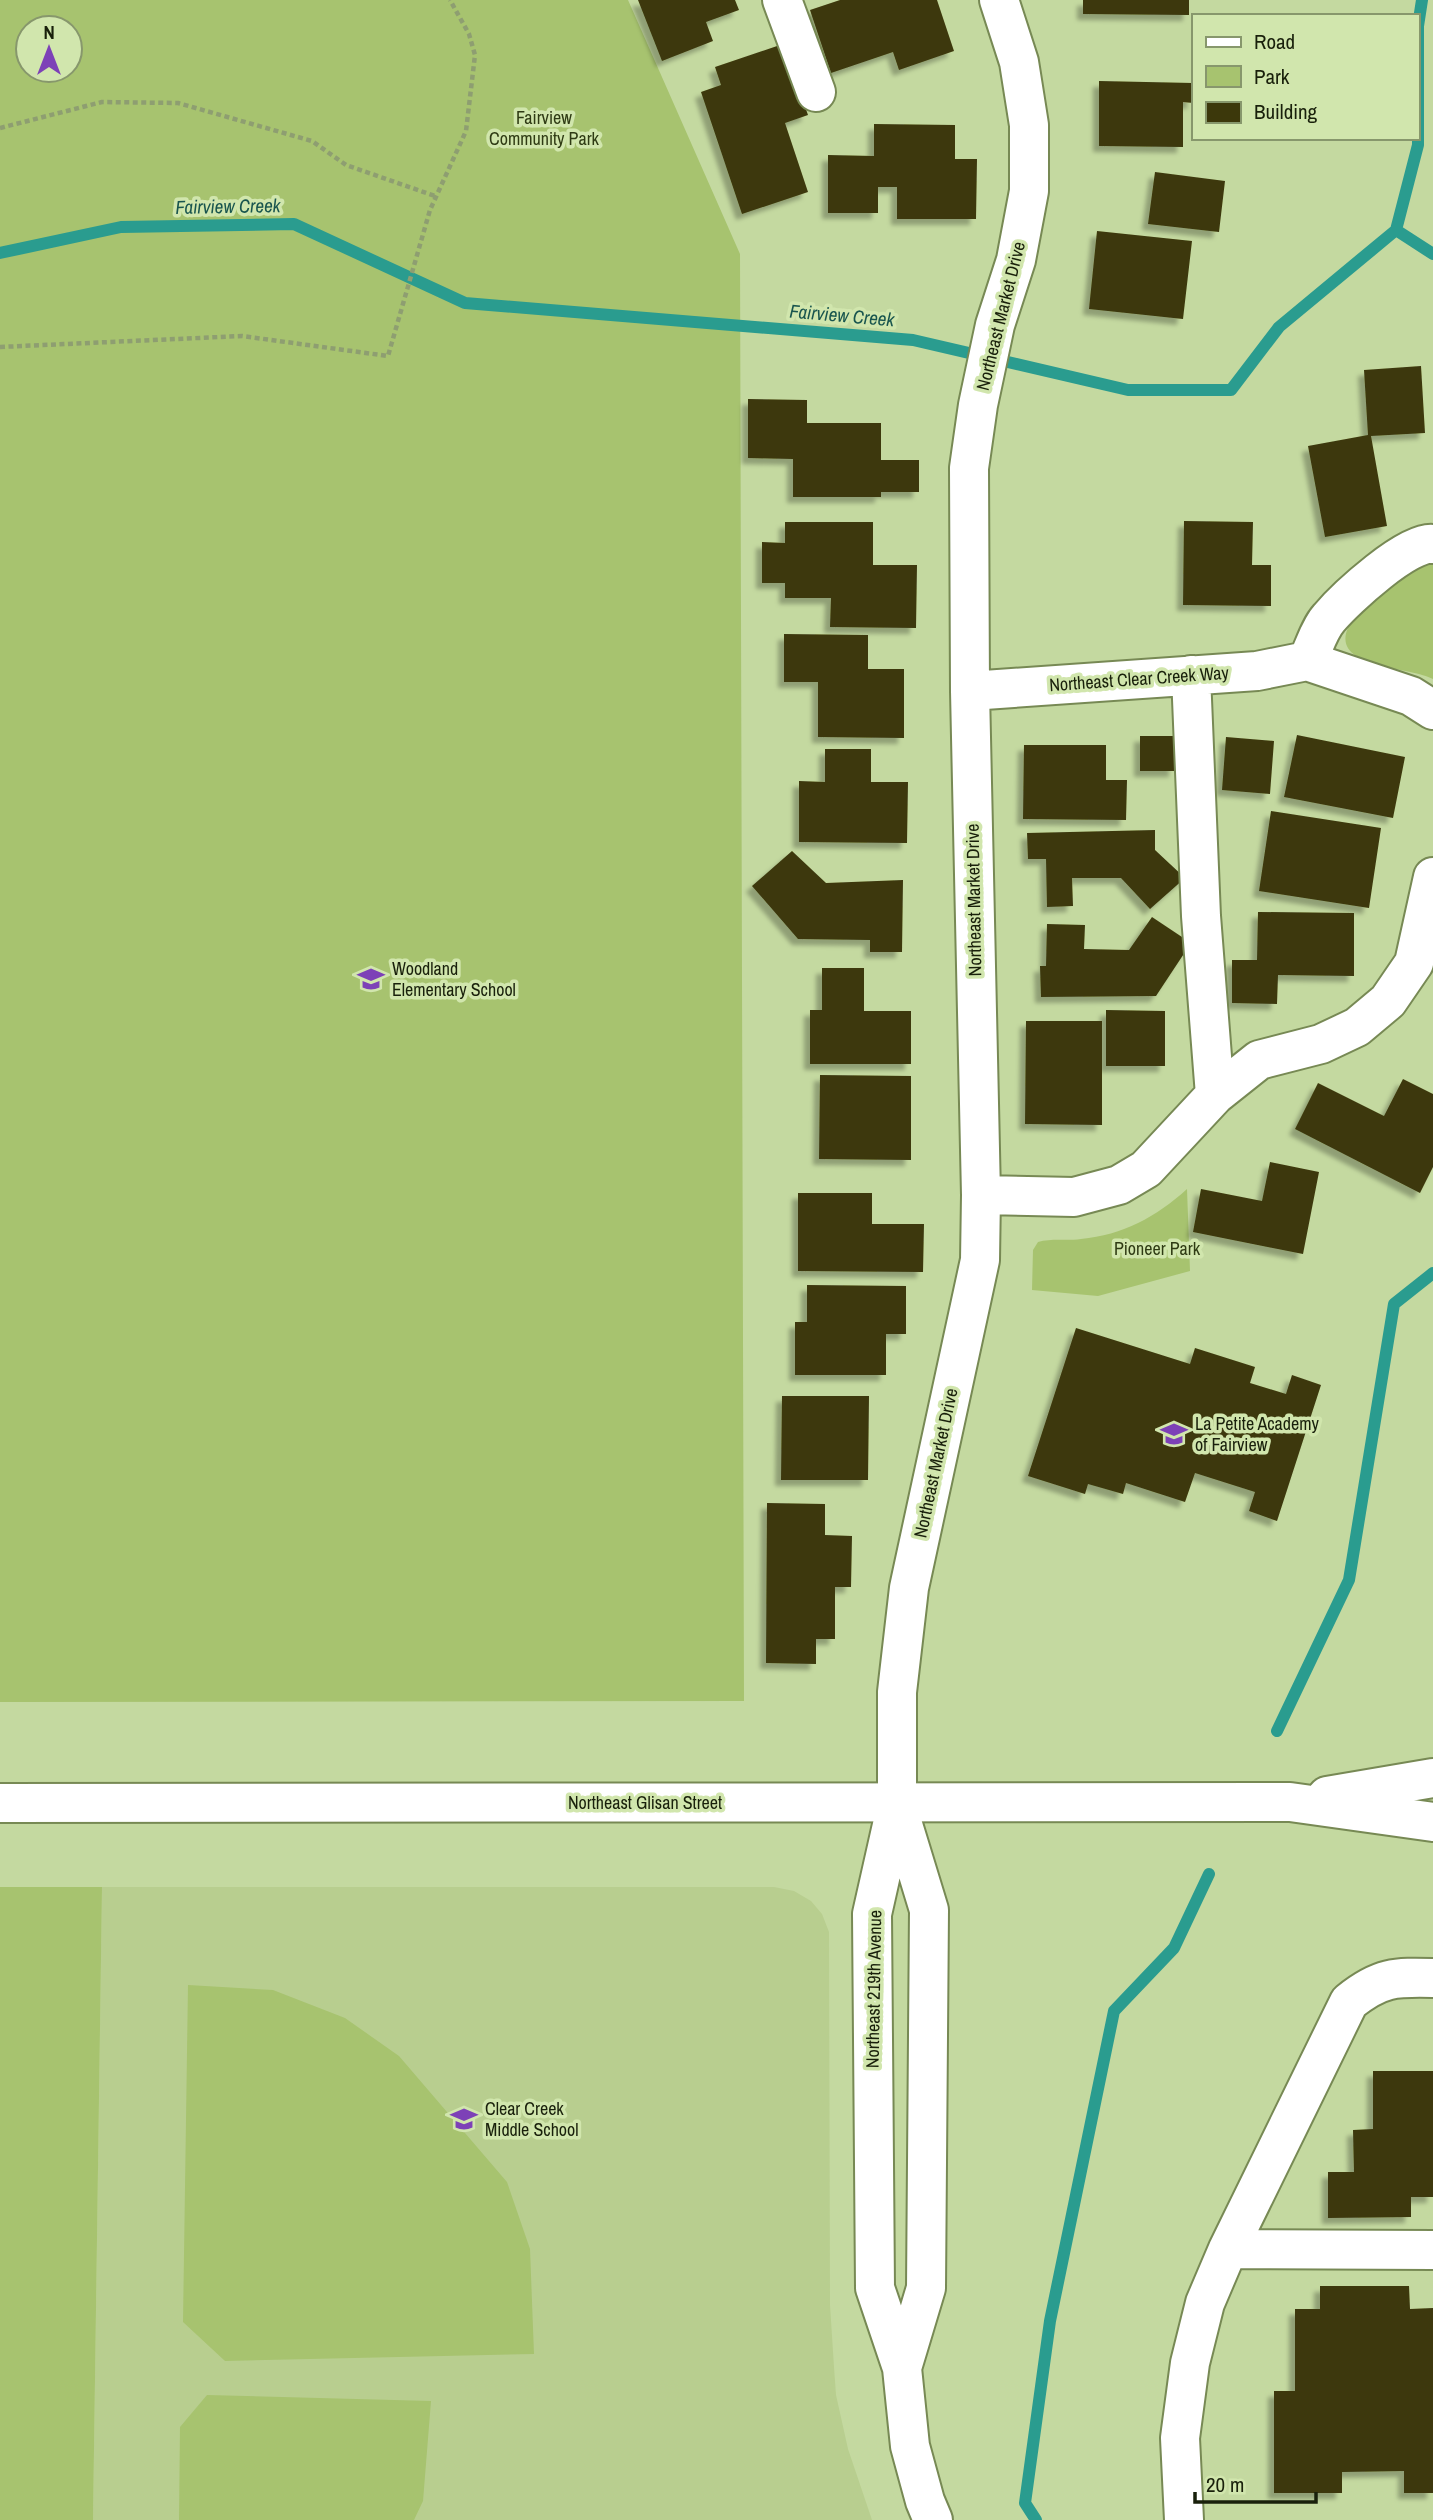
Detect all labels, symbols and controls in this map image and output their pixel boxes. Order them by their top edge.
north arrow [14,14,84,84]
legend [1192,14,1419,140]
text: N [43,19,55,45]
text: Road [1254,27,1295,56]
text: Park [1254,62,1290,91]
text: Building [1254,97,1318,126]
park label: Fairview Community Park [489,105,600,151]
water label: Fairview Creek [175,192,282,220]
street label: Northeast Market Drive [970,239,1031,393]
water label: Fairview Creek [789,297,897,333]
street label: Northeast Clear Creek Way [1048,660,1230,697]
street label: Northeast Market Drive [960,824,987,977]
place label: Woodland Elementary School [392,956,516,1002]
school or university icon: Woodland Elementary School [356,964,386,994]
park label: Pioneer Park [1114,1236,1201,1261]
street label: Northeast Market Drive [907,1386,964,1540]
place label: La Petite Academy of Fairview [1195,1411,1320,1457]
school or university icon: La Petite Academy of Fairview [1159,1419,1189,1449]
street label: Northeast Glisan Street [568,1790,722,1815]
street label: Northeast 219th Avenue [860,1910,887,2068]
place label: Clear Creek Middle School [485,2096,579,2142]
school or university icon: Clear Creek Middle School [449,2104,479,2134]
scale bar [1195,2460,1316,2504]
text: 20 m [1206,2470,1244,2499]

